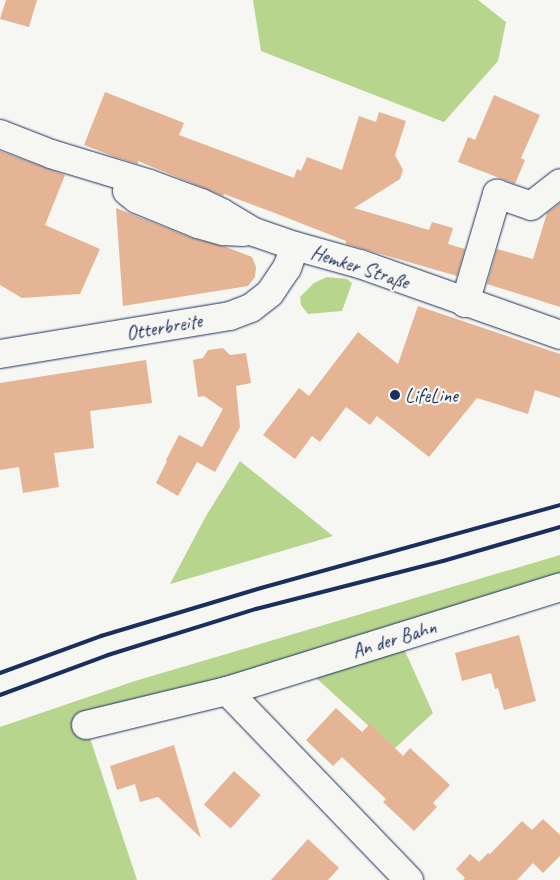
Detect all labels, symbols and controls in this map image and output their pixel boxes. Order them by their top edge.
street label: Hemker Straße [308,240,412,294]
street label: Otterbreite [124,309,204,345]
place label: LifeLine [405,383,458,407]
marker: LifeLine [389,389,401,401]
street label: An der Bahn [349,615,439,663]

